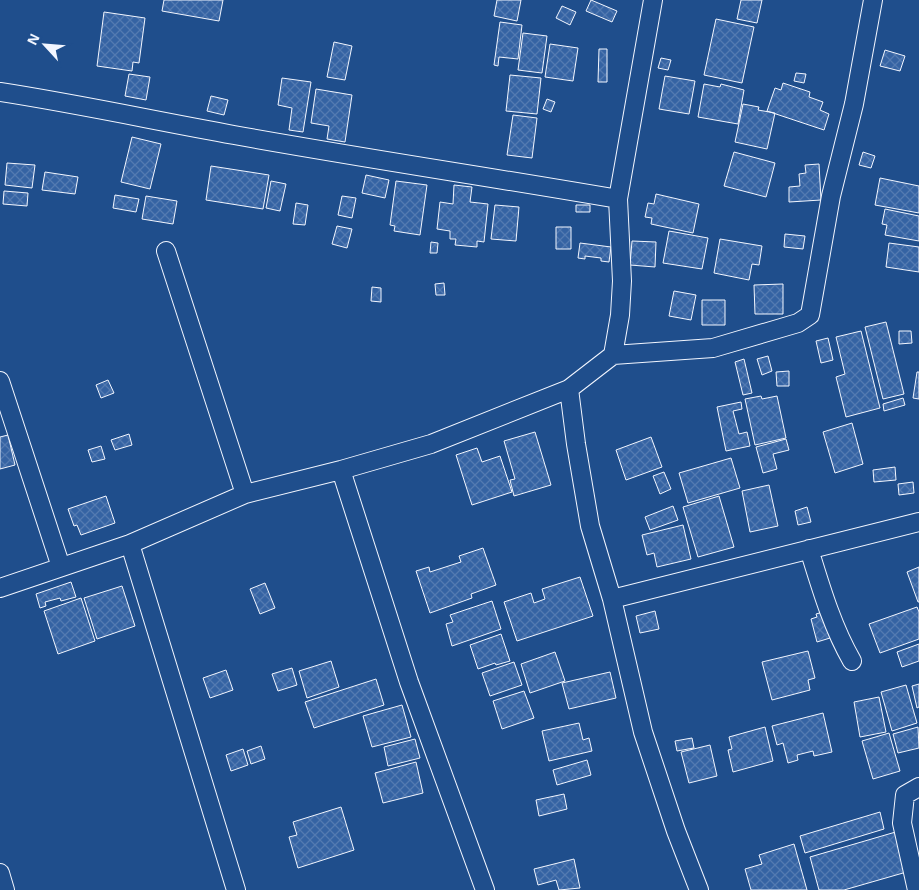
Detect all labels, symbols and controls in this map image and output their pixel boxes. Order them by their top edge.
north arrow [20,20,70,70]
text: N [24,31,43,47]

